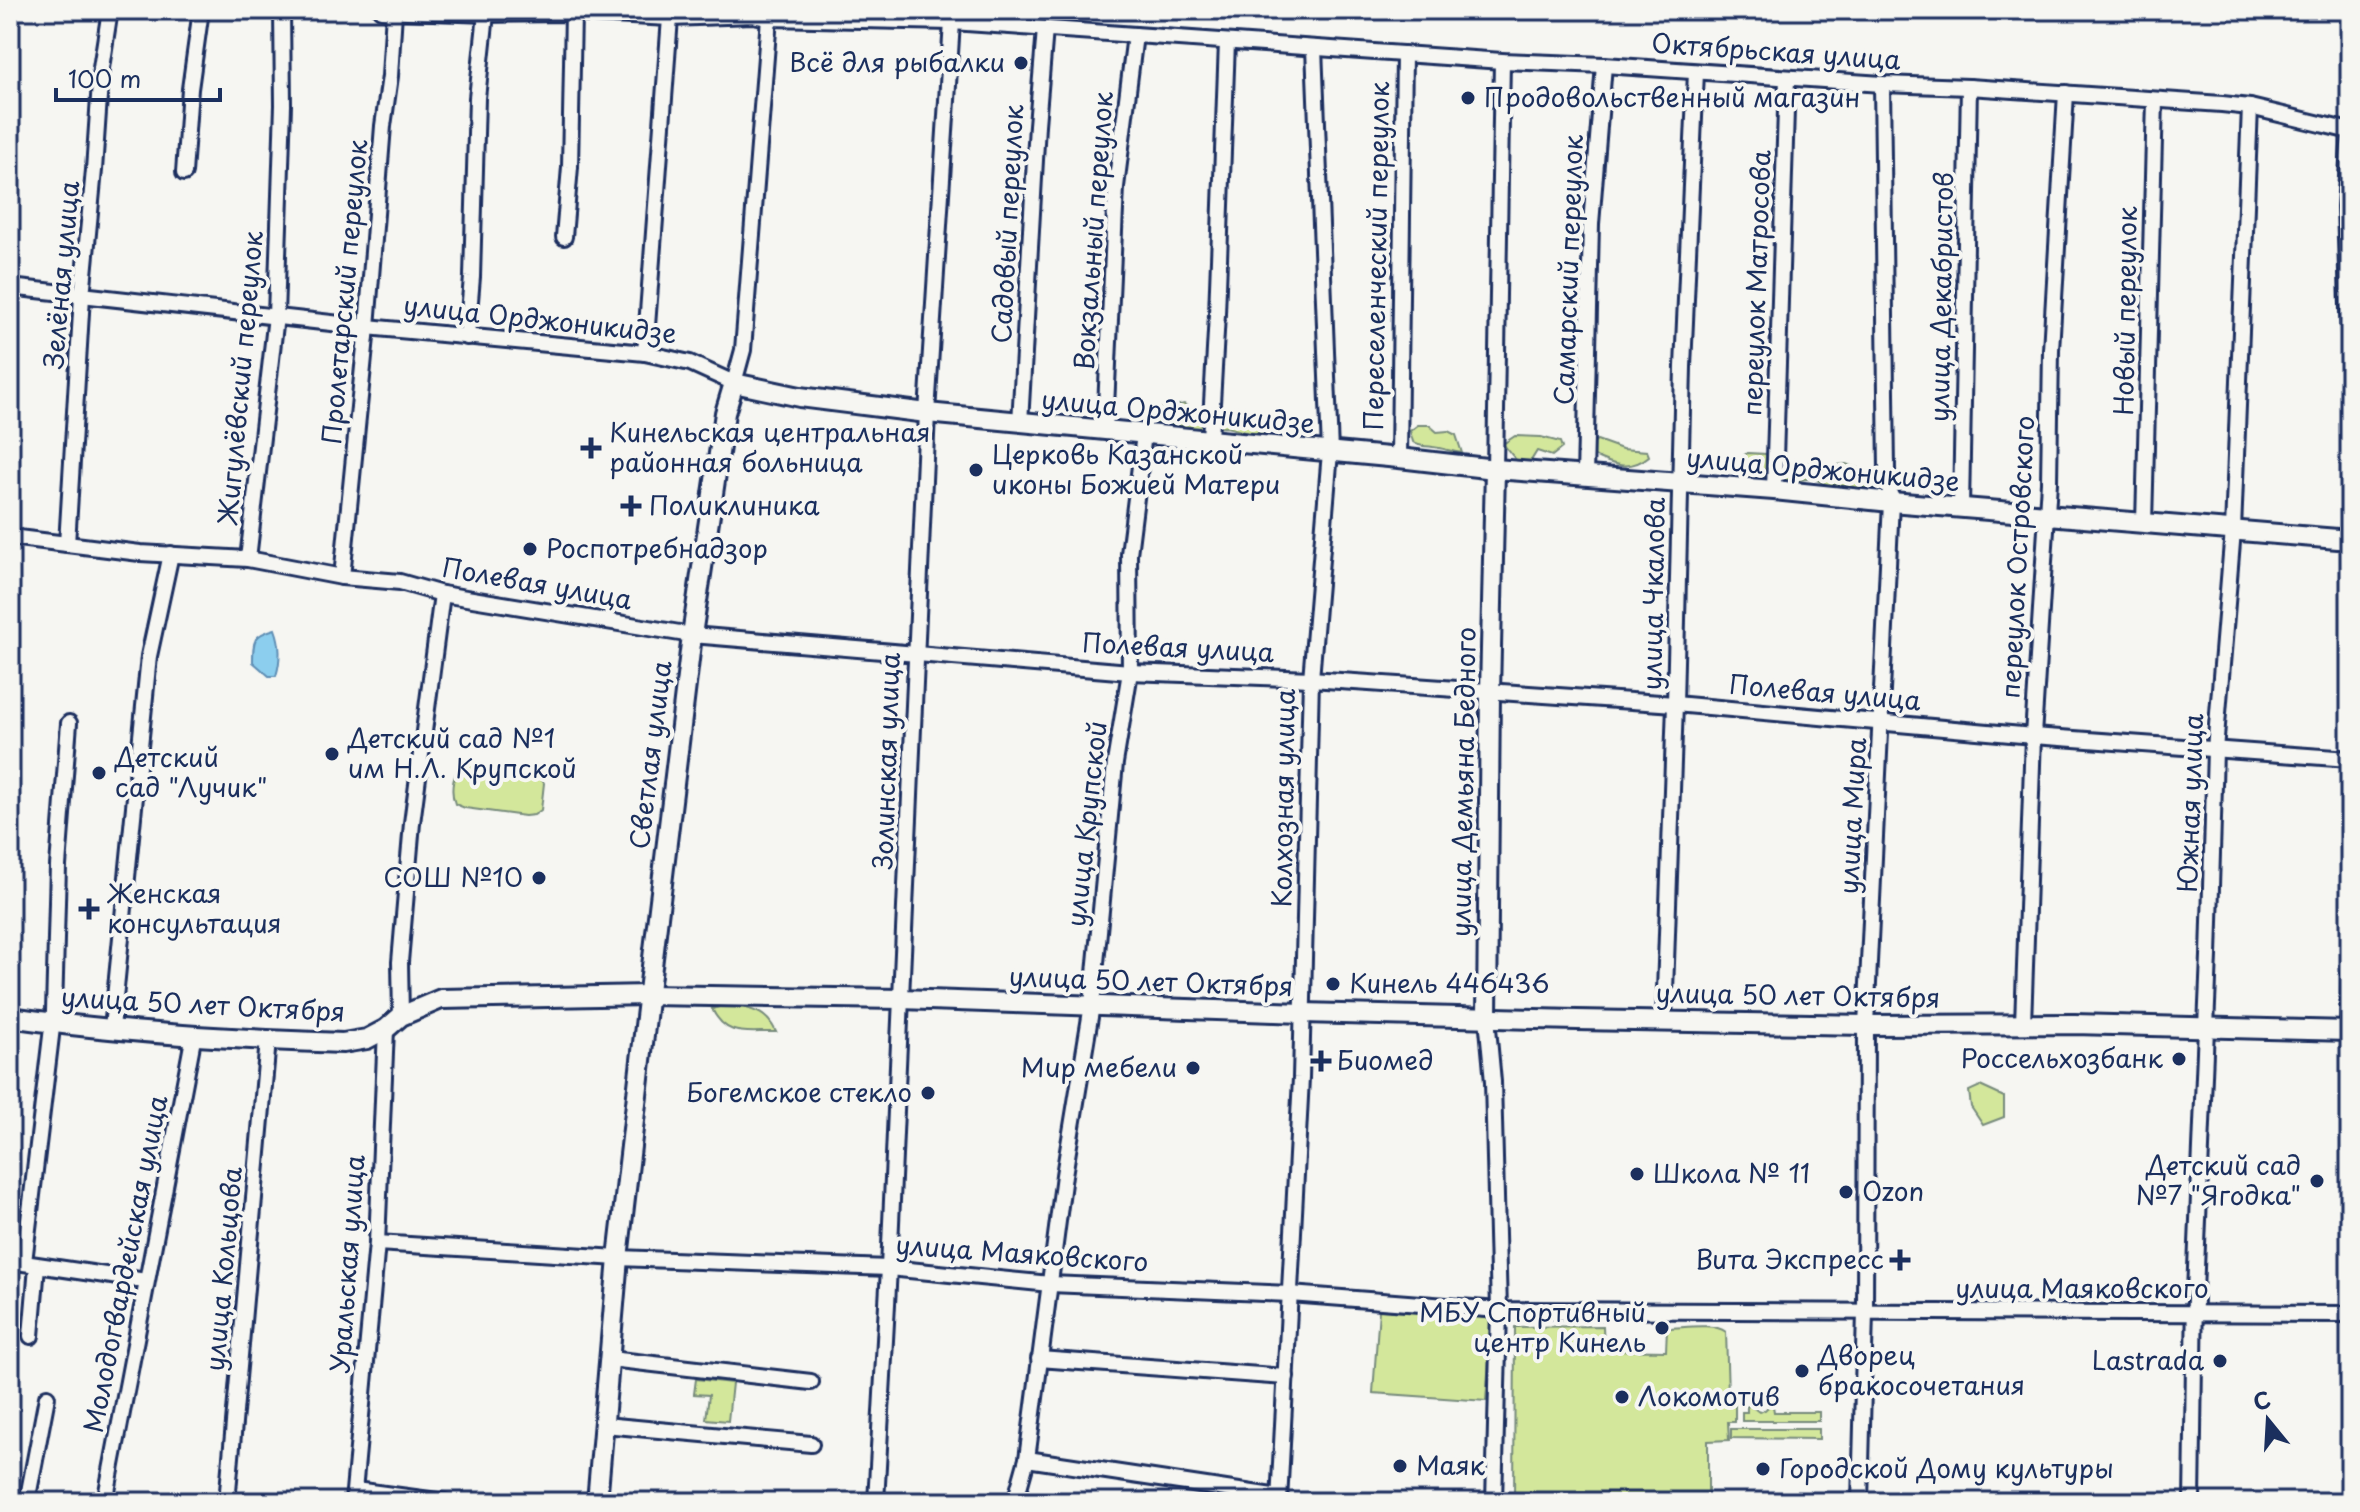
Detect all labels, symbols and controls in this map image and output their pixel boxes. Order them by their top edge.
street label: Октябрьская улица [1650,22,1903,79]
place label: Всё для рыбалки [789,42,1005,81]
scale bar [56,52,220,102]
marker: Всё для рыбалки [1012,54,1030,72]
text: 100 m [68,60,141,96]
place label: Продовольственный магазин [1484,77,1860,116]
street label: Переселенческий переулок [1353,81,1398,431]
marker: Продовольственный магазин [1459,89,1477,107]
street label: Вокзальный переулок [1063,90,1122,371]
street label: Садовый переулок [981,103,1032,344]
street label: Самарский переулок [1543,133,1592,406]
street label: Пролетарский переулок [311,137,376,446]
street label: переулок Матросова [1731,149,1780,417]
street label: улица Декабристов [1919,171,1962,423]
street label: Зелёная улица [33,179,88,371]
street label: Новый переулок [2103,205,2146,416]
street label: Жигулёвский переулок [207,229,272,528]
street label: улица Орджоникидзе [402,285,679,352]
street label: улица Орджоникидзе [1040,379,1317,442]
place label: Кинельская центральная районная больница [609,412,931,481]
street label: переулок Островского [1990,414,2043,699]
place label: Церковь Казанской иконы Божией Матери [992,434,1280,503]
marker: Кинельская центральная районная больница [580,437,602,459]
street label: улица Орджоникидзе [1685,437,1962,500]
marker: Церковь Казанской иконы Божией Матери [967,461,985,479]
place label: Поликлиника [649,485,820,524]
marker: Поликлиника [620,495,642,517]
street label: улица Чкалова [1631,496,1674,691]
place label: Роспотребнадзор [546,528,768,567]
marker: Роспотребнадзор [521,540,539,558]
street label: Полевая улица [439,547,636,619]
street label: Полевая улица [1081,622,1276,671]
street label: улица Демьяна Бедного [1440,626,1485,937]
street label: Золинская улица [862,651,909,870]
street label: Светлая улица [619,658,680,851]
street label: Полевая улица [1728,664,1923,719]
street label: Колхозная улица [1261,688,1304,908]
street label: Южная улица [2167,712,2212,893]
place label: Детский сад №1 им Н.Л. Крупской [347,718,577,787]
street label: улица Крупской [1055,719,1116,929]
street label: улица Мира [1828,736,1875,895]
place label: Детский сад "Лучик" [114,737,267,806]
marker: Детский сад №1 им Н.Л. Крупской [323,745,341,763]
marker: Детский сад "Лучик" [90,764,108,782]
place label: СОШ №10 [383,857,523,896]
marker: СОШ №10 [530,869,548,887]
place label: Женская консультация [107,873,282,942]
marker: Женская консультация [78,898,100,920]
street label: улица 50 лет Октября [1008,956,1294,1005]
place label: Кинель 446436 [1349,963,1550,1002]
street label: улица 50 лет Октября [1655,973,1941,1016]
marker: Кинель 446436 [1324,975,1342,993]
street label: улица 50 лет Октября [60,977,346,1030]
place label: Россельхозбанк [1961,1038,2164,1077]
place label: Биомед [1337,1040,1434,1079]
place label: Мир мебели [1021,1047,1177,1086]
marker: Россельхозбанк [2170,1050,2188,1068]
marker: Биомед [1312,1052,1330,1070]
marker: Мир мебели [1184,1059,1202,1077]
place label: Богемское стекло [686,1072,912,1111]
marker: Богемское стекло [919,1084,937,1102]
street label: Молодогвардейская улица [73,1091,177,1436]
place label: Детский сад №7 "Ягодка" [2136,1145,2301,1214]
street label: Уральская улица [319,1153,374,1374]
place label: Школа № 11 [1653,1153,1810,1192]
street label: улица Кольцова [194,1164,251,1373]
marker: Школа № 11 [1628,1165,1646,1183]
place label: Ozon [1862,1171,1924,1210]
marker: Детский сад №7 "Ягодка" [2308,1172,2326,1190]
marker: Ozon [1837,1183,1855,1201]
street label: улица Маяковского [894,1224,1150,1281]
place label: Вита Экспресс [1695,1239,1884,1278]
marker: Вита Экспресс [1891,1251,1909,1269]
street label: улица Маяковского [1955,1268,2209,1307]
place label: МБУ Спортивный центр Кинель [1419,1292,1646,1361]
marker: МБУ Спортивный центр Кинель [1653,1319,1671,1337]
place label: Дворец бракосочетания [1817,1335,2025,1404]
place label: Lastrada [2092,1340,2205,1379]
marker: Lastrada [2211,1352,2229,1370]
marker: Дворец бракосочетания [1793,1362,1811,1380]
place label: Локомотив [1638,1376,1780,1415]
north arrow [2228,1380,2308,1460]
text: С [2248,1381,2274,1418]
marker: Локомотив [1613,1388,1631,1406]
place label: Маяк [1416,1445,1486,1484]
place label: Городской Дому культуры [1779,1448,2114,1487]
marker: Маяк [1391,1457,1409,1475]
marker: Городской Дому культуры [1754,1460,1772,1478]

